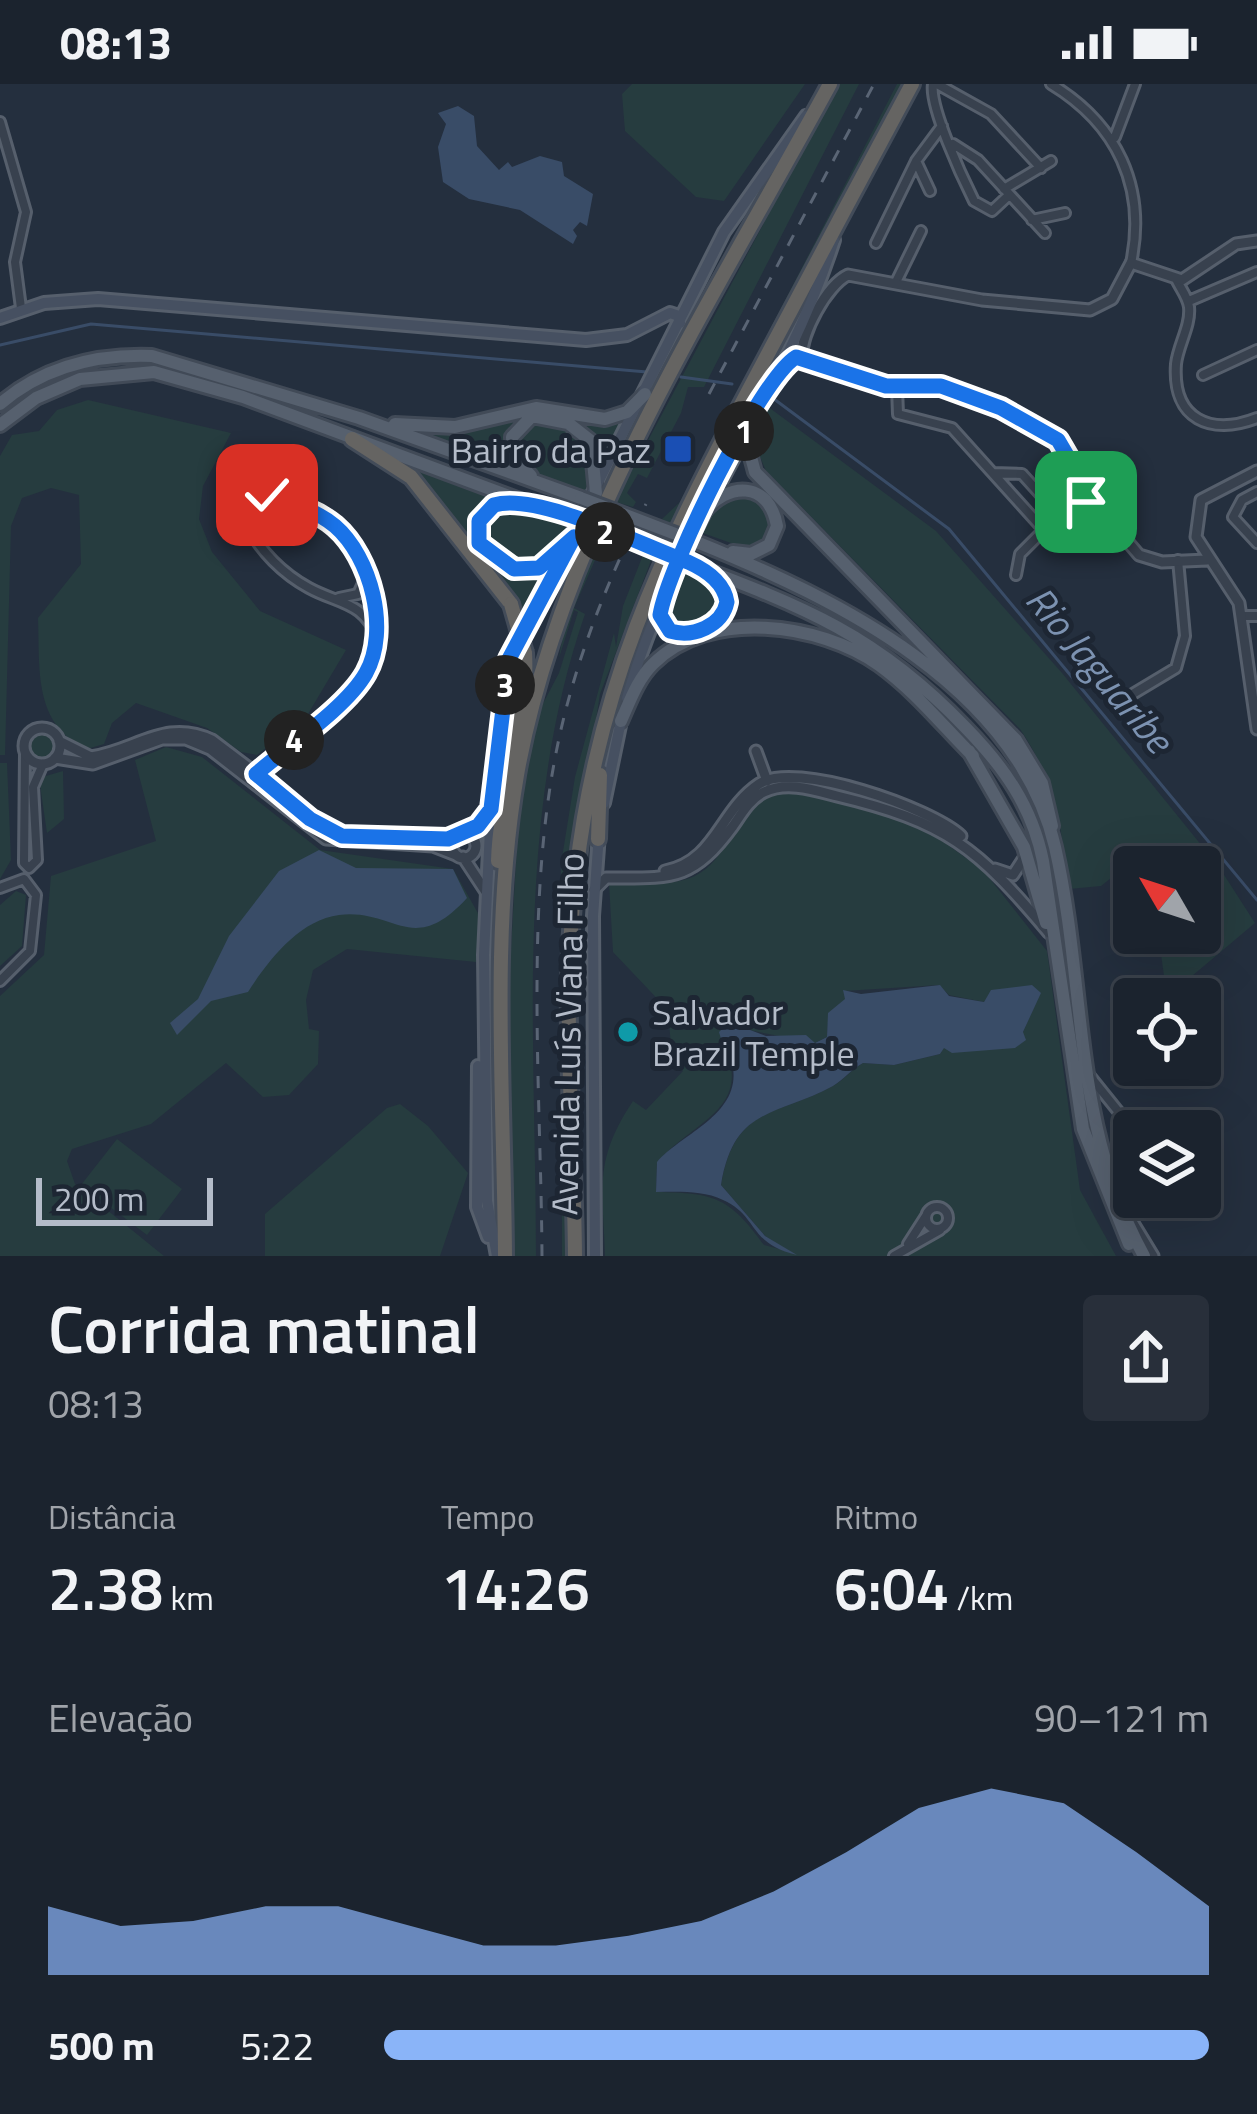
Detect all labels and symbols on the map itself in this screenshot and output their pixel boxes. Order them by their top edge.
pin: 1 [714,401,774,461]
place label: Bairro da Paz [451,422,651,477]
marker: Bairro da Paz [662,433,694,465]
pin [216,444,318,546]
pin [1035,451,1137,553]
pin: 2 [575,502,635,562]
water label: Rio Jaguaribe [1012,572,1189,767]
pin: 3 [475,655,535,715]
pin: 4 [264,710,324,770]
north arrow [1113,846,1221,954]
street label: Avenida Luís Viana Filho [536,852,598,1216]
place label: Salvador Brazil Temple [652,984,855,1080]
marker: Salvador Brazil Temple [615,1019,641,1045]
scale bar [36,1172,213,1225]

